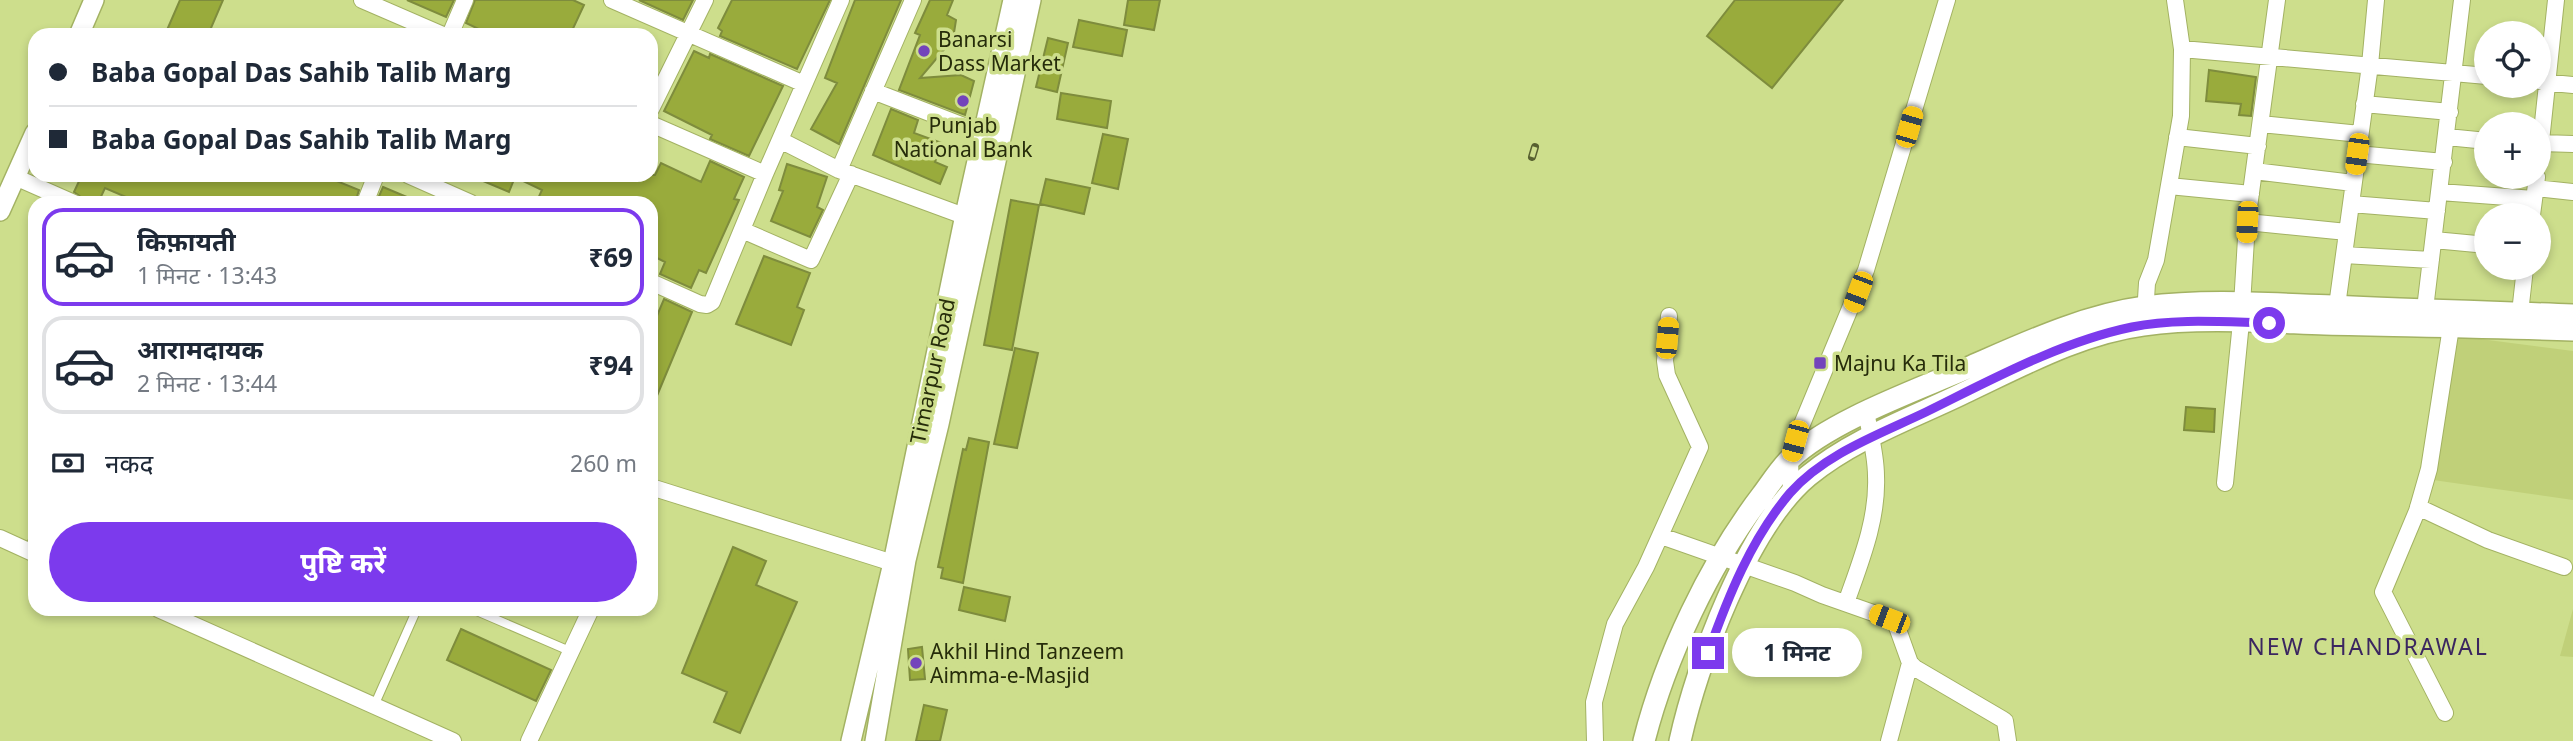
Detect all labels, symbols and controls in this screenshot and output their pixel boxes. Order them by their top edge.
map controls [2474,21,2551,280]
button: locate [2474,21,2551,98]
place label: Banarsi Dass Market [938,25,1061,77]
marker: Banarsi Dass Market [916,43,932,59]
text: Baba Gopal Das Sahib Talib Marg [91,54,512,90]
marker: Punjab National Bank [955,93,971,109]
car [1894,104,1925,150]
place label: Punjab National Bank [894,111,1033,163]
button: + [2474,112,2551,189]
text: Baba Gopal Das Sahib Talib Marg [91,121,512,157]
car [2344,132,2371,176]
car [2236,200,2259,244]
button: − [2474,203,2551,280]
text: किफ़ायती [137,223,236,259]
icon: car [53,226,116,289]
text: ₹69 [588,239,633,275]
text: 1 मिनट · 13:43 [137,259,277,291]
car [1841,269,1876,315]
street label: Timarpur Road [903,296,961,446]
route start [2253,307,2285,339]
car [1655,316,1680,360]
text: आरामदायक [137,331,263,367]
icon: car [53,334,116,397]
text: ₹94 [588,347,633,383]
place label: Majnu Ka Tila [1834,349,1966,377]
marker: Majnu Ka Tila [1812,355,1828,371]
text: 2 मिनट · 13:44 [137,367,277,399]
car [1780,418,1811,464]
icon: cash [49,444,87,482]
text: नकद [105,445,153,481]
text: 260 m [570,447,637,479]
button: पुष्टि करें [49,522,637,602]
car [1866,602,1913,636]
callout: 1 मिनट [1732,628,1862,678]
district label: NEW CHANDRAWAL [2247,630,2489,662]
text: 1 मिनट [1763,636,1831,668]
place label: Akhil Hind Tanzeem Aimma-e-Masjid [930,637,1124,689]
route end [1692,637,1724,669]
marker: Akhil Hind Tanzeem Aimma-e-Masjid [908,655,924,671]

